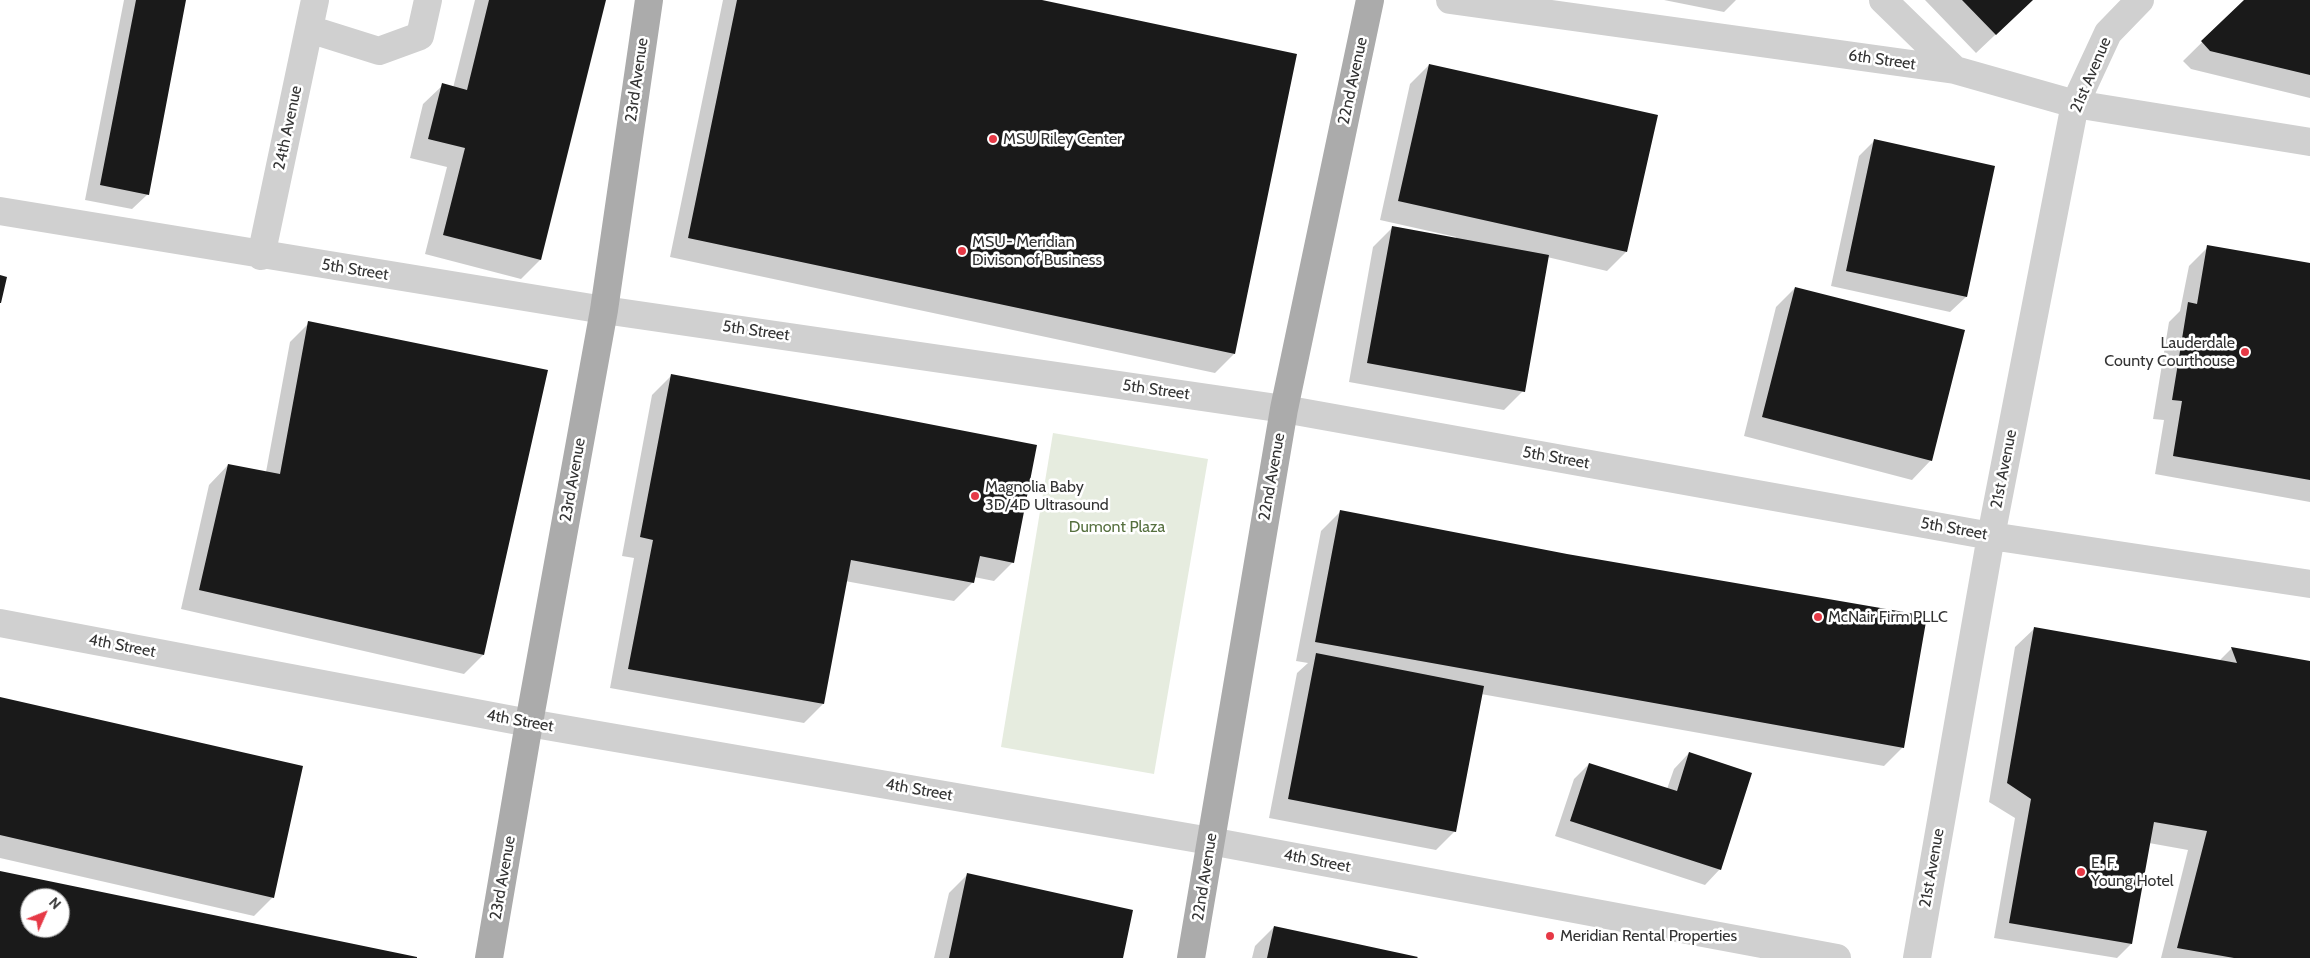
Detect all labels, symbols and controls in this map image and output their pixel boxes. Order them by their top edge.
street label: 21st Avenue [2067,34,2115,116]
street label: 22nd Avenue [1334,36,1372,126]
street label: 23rd Avenue [622,37,652,123]
street label: 6th Street [1847,46,1917,74]
street label: 24th Avenue [270,84,306,172]
place label: MSU Riley Center [1003,129,1122,149]
marker: MSU Riley Center [987,133,999,145]
place label: MSU- Meridian Divison of Business [972,232,1102,270]
marker: MSU- Meridian Divison of Business [956,245,968,257]
street label: 5th Street [320,255,390,285]
street label: 5th Street [721,317,791,345]
place label: Lauderdale County Courthouse [2104,333,2235,371]
marker: Lauderdale County Courthouse [2239,346,2251,358]
street label: 5th Street [1121,376,1191,404]
street label: 21st Avenue [1987,428,2021,510]
street label: 22nd Avenue [1255,432,1289,522]
street label: 23rd Avenue [556,436,590,524]
street label: 5th Street [1521,443,1591,473]
place label: Magnolia Baby 3D/4D Ultrasound [985,477,1109,515]
marker: Magnolia Baby 3D/4D Ultrasound [969,490,981,502]
street label: 5th Street [1919,514,1989,544]
park label: Dumont Plaza [1069,517,1165,537]
place label: McNair Firm PLLC [1828,607,1948,627]
marker: McNair Firm PLLC [1812,611,1824,623]
street label: 4th Street [87,630,157,662]
street label: 4th Street [485,706,555,736]
street label: 4th Street [884,775,954,805]
street label: 21st Avenue [1916,827,1948,909]
street label: 22nd Avenue [1189,832,1221,922]
street label: 23rd Avenue [486,834,520,922]
street label: 4th Street [1282,845,1352,877]
place label: E. F. Young Hotel [2091,853,2173,891]
marker: E. F. Young Hotel [2075,866,2087,878]
north arrow [20,888,70,938]
text: N [45,893,65,913]
place label: Meridian Rental Properties [1560,926,1737,946]
marker: Meridian Rental Properties [1544,930,1556,942]

